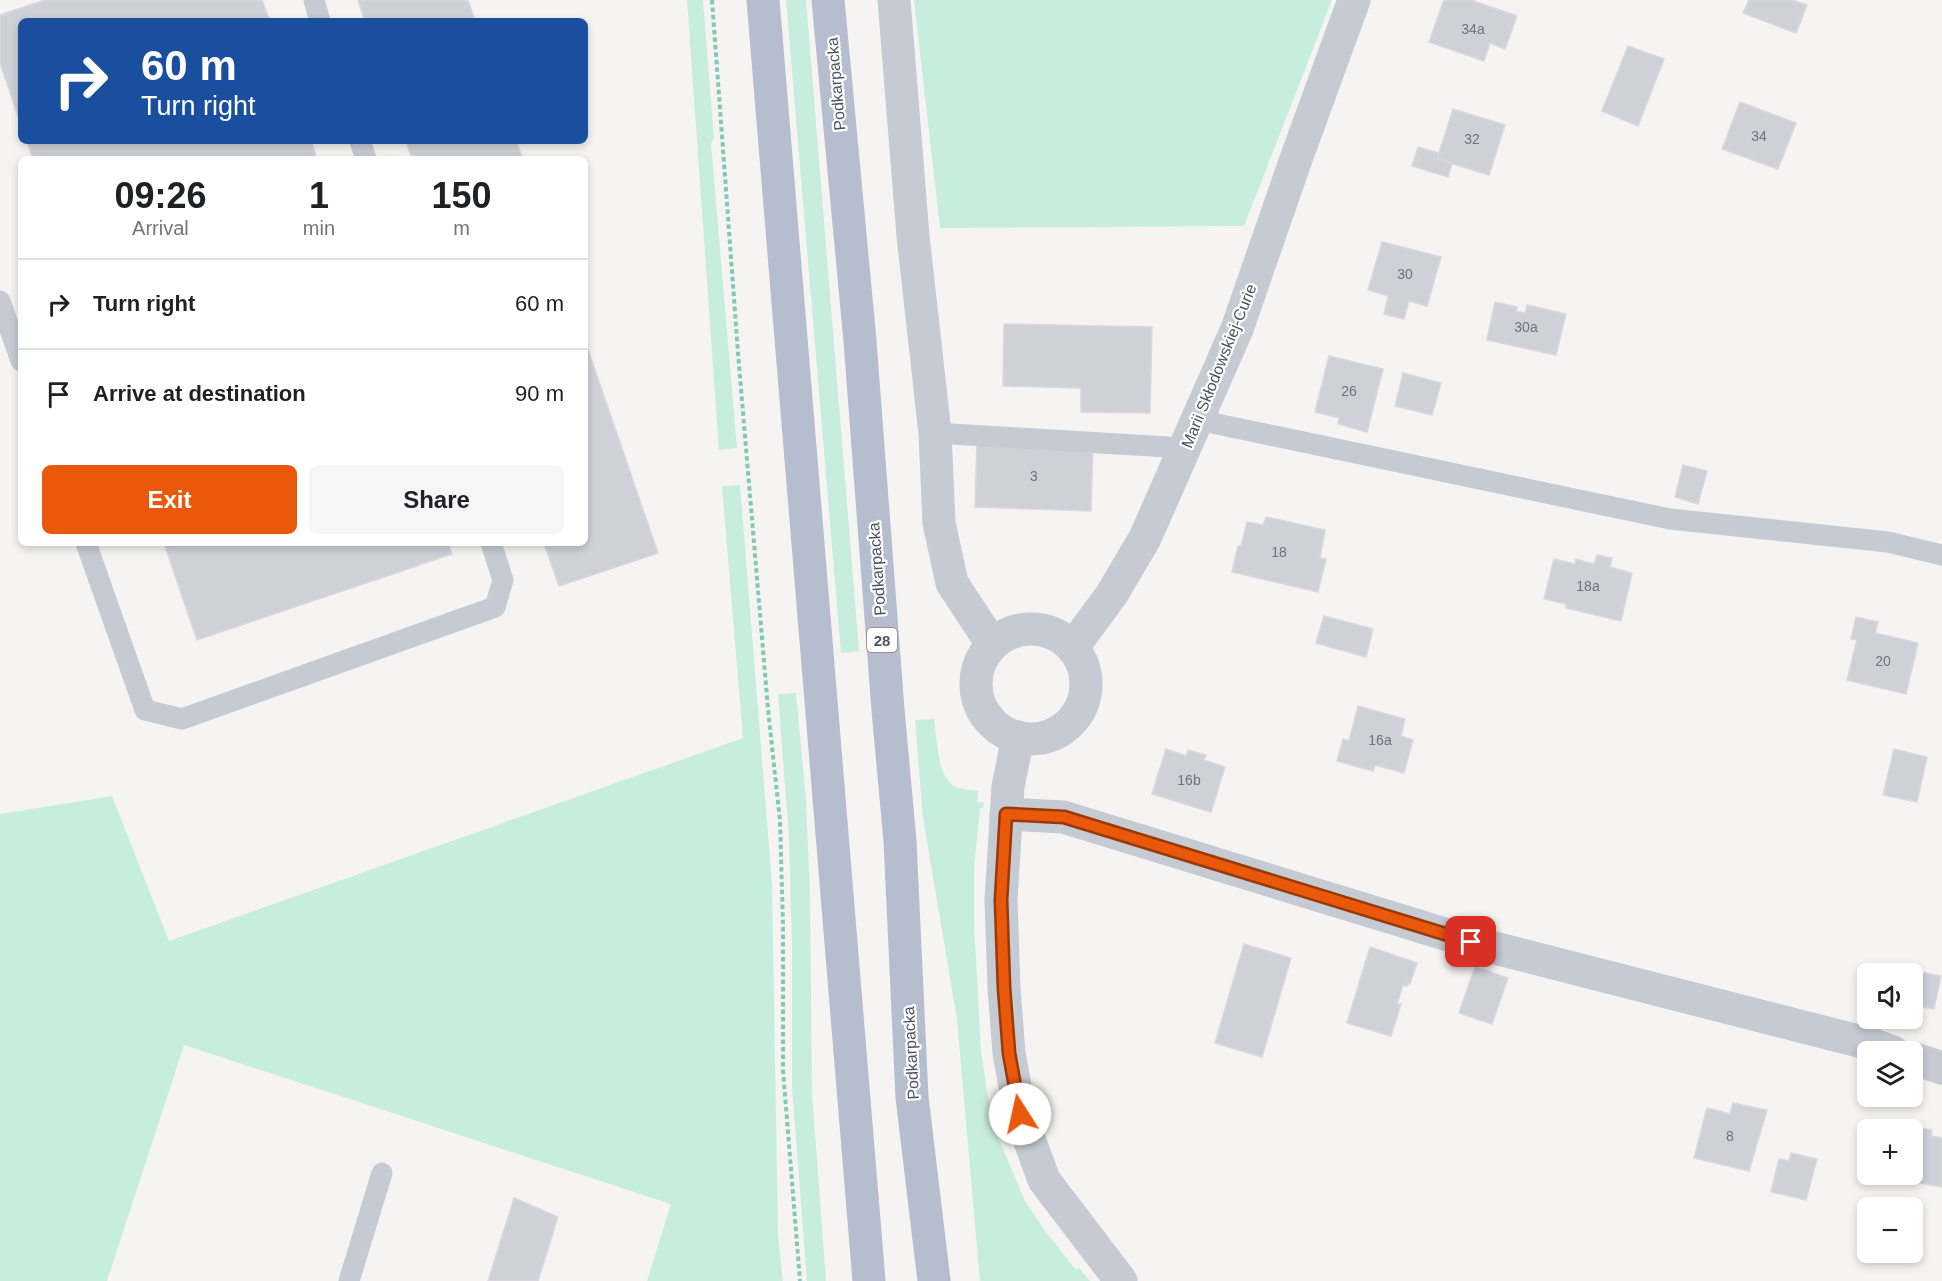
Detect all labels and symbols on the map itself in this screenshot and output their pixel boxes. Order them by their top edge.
house number: 34a [1461,21,1485,37]
street label: Podkarpacka [823,37,849,131]
house number: 34 [1751,128,1767,144]
house number: 32 [1464,131,1480,147]
house number: 30 [1397,266,1413,282]
street label: Marii Skłodowskiej-Curie [1178,282,1260,450]
house number: 30a [1514,319,1538,335]
house number: 26 [1341,383,1357,399]
house number: 3 [1030,468,1038,484]
street label: Podkarpacka [865,522,889,616]
house number: 18 [1271,544,1287,560]
house number: 18a [1576,578,1600,594]
road number: 28 [867,628,897,652]
house number: 20 [1875,653,1891,669]
house number: 16a [1368,732,1392,748]
house number: 16b [1177,772,1201,788]
pin [1445,916,1496,967]
street label: Podkarpacka [900,1006,922,1100]
position arrow [988,1082,1052,1146]
house number: 8 [1726,1128,1734,1144]

